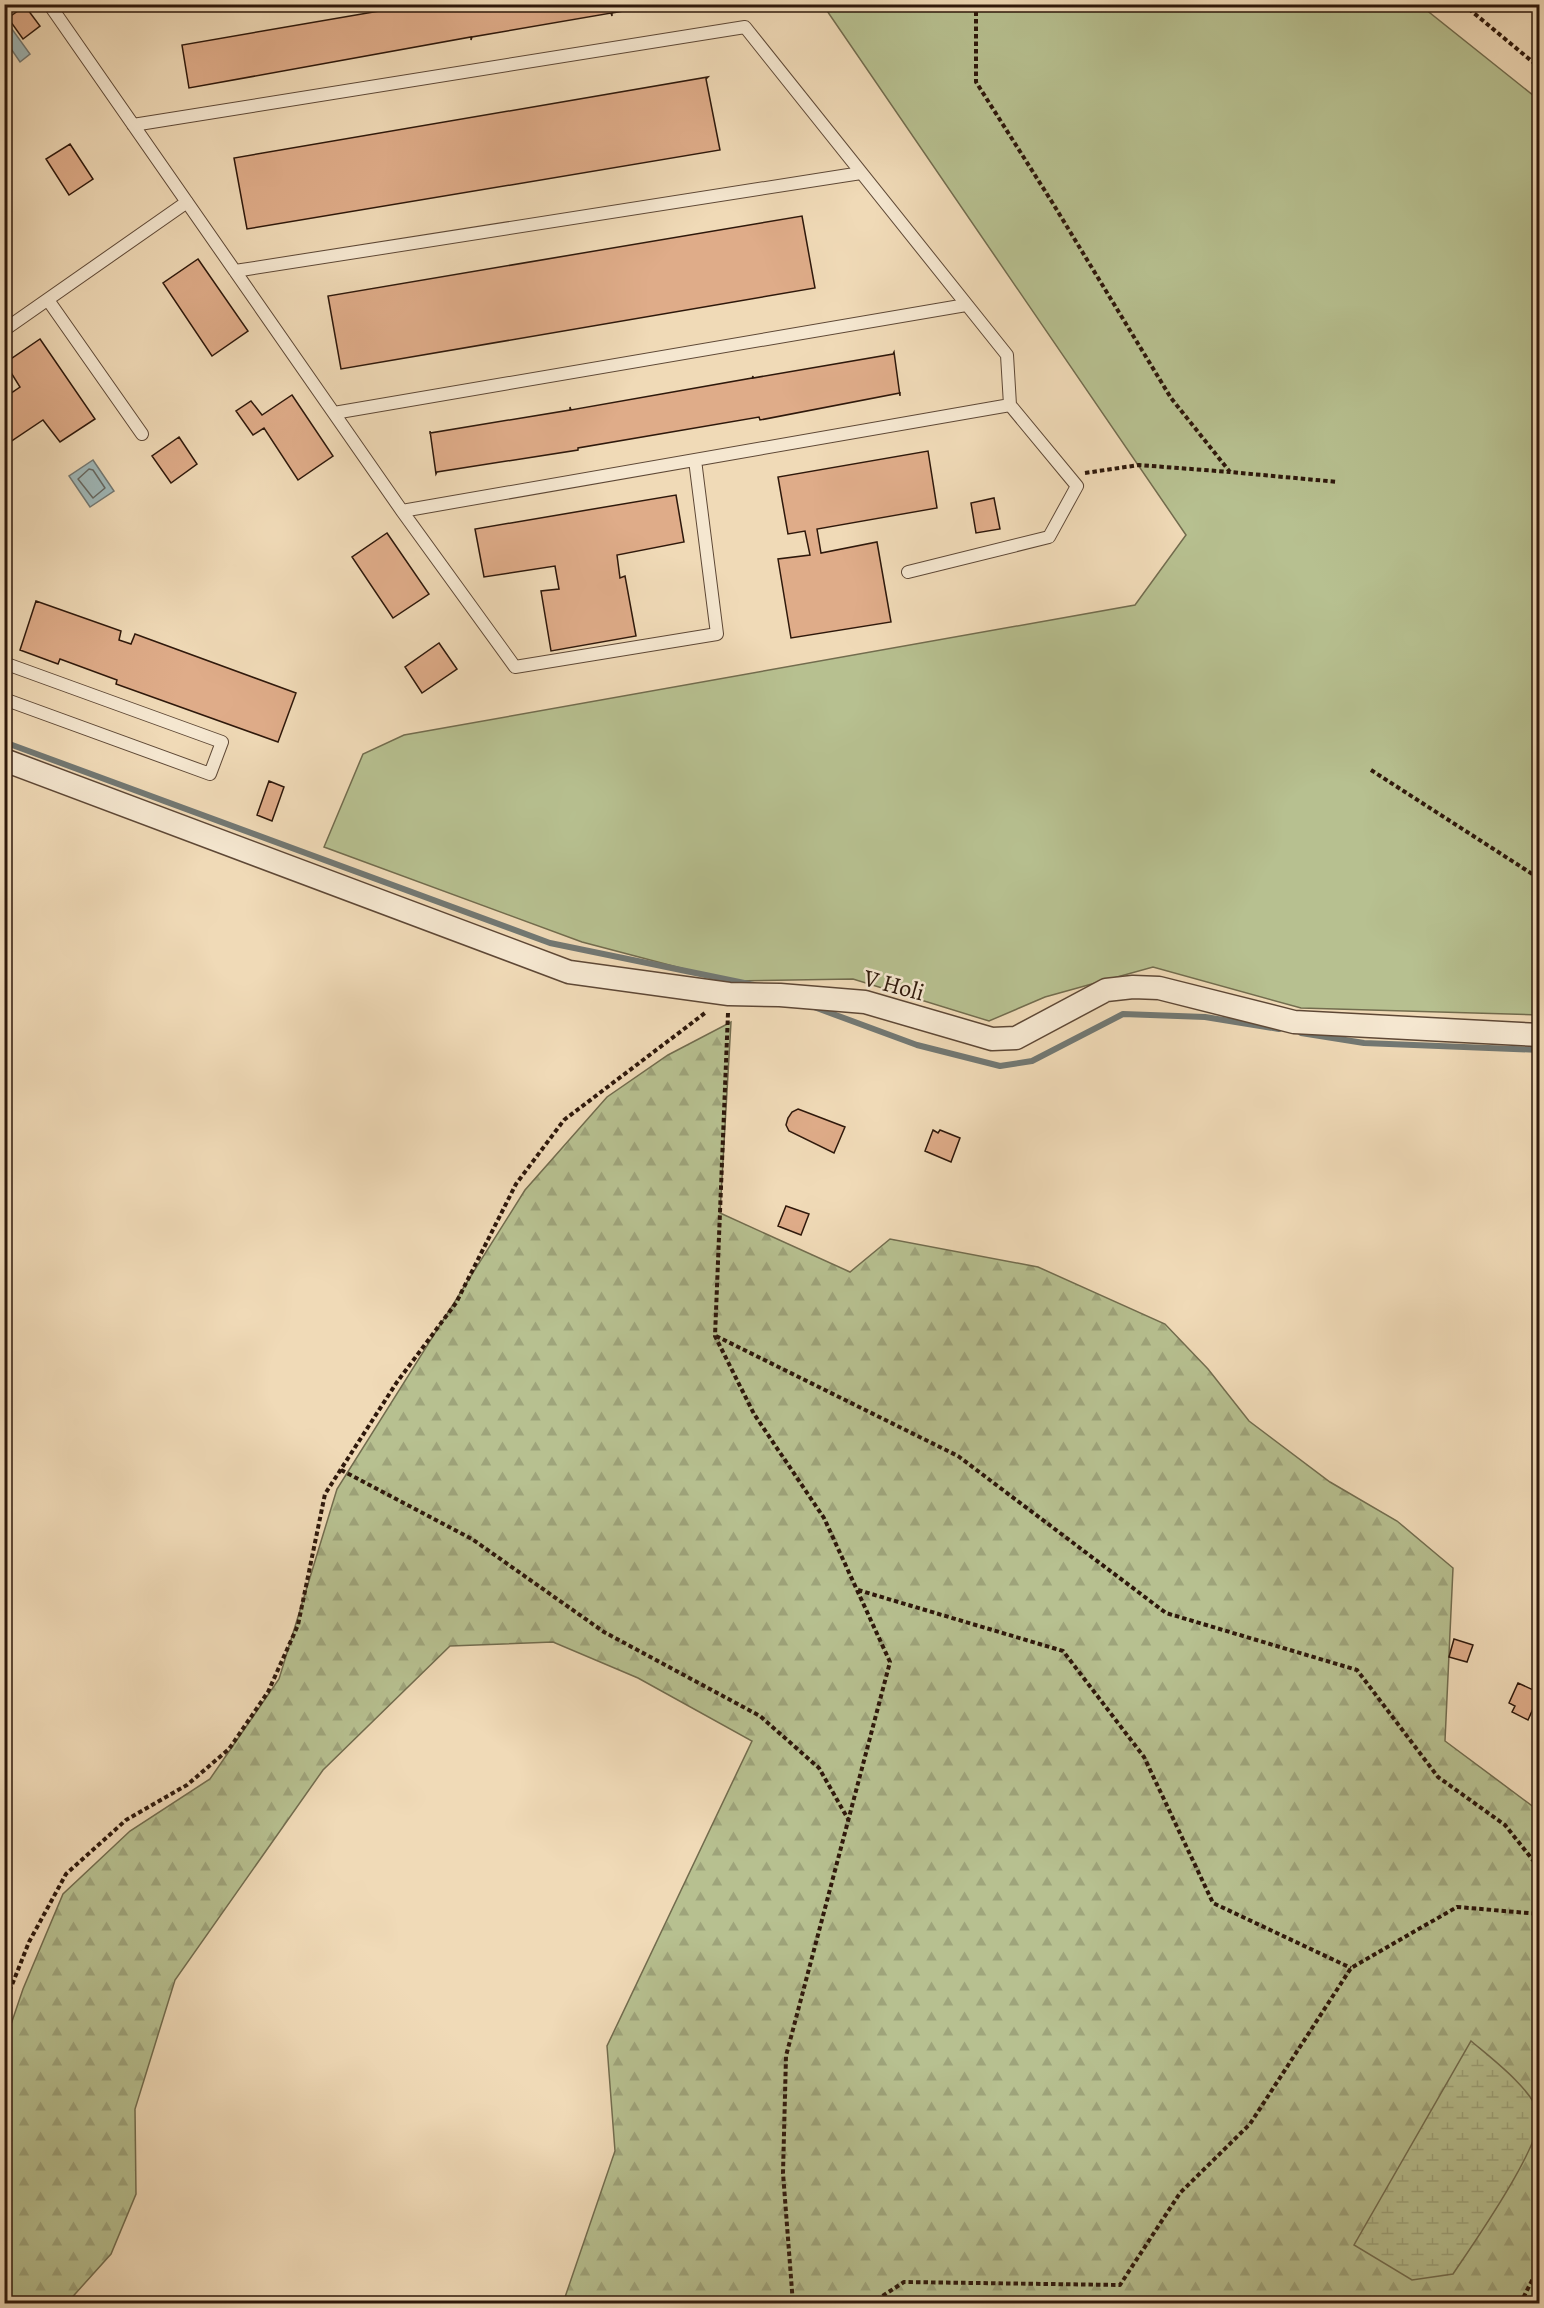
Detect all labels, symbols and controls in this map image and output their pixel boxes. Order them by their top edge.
street label: V Holi [859,961,928,1008]

